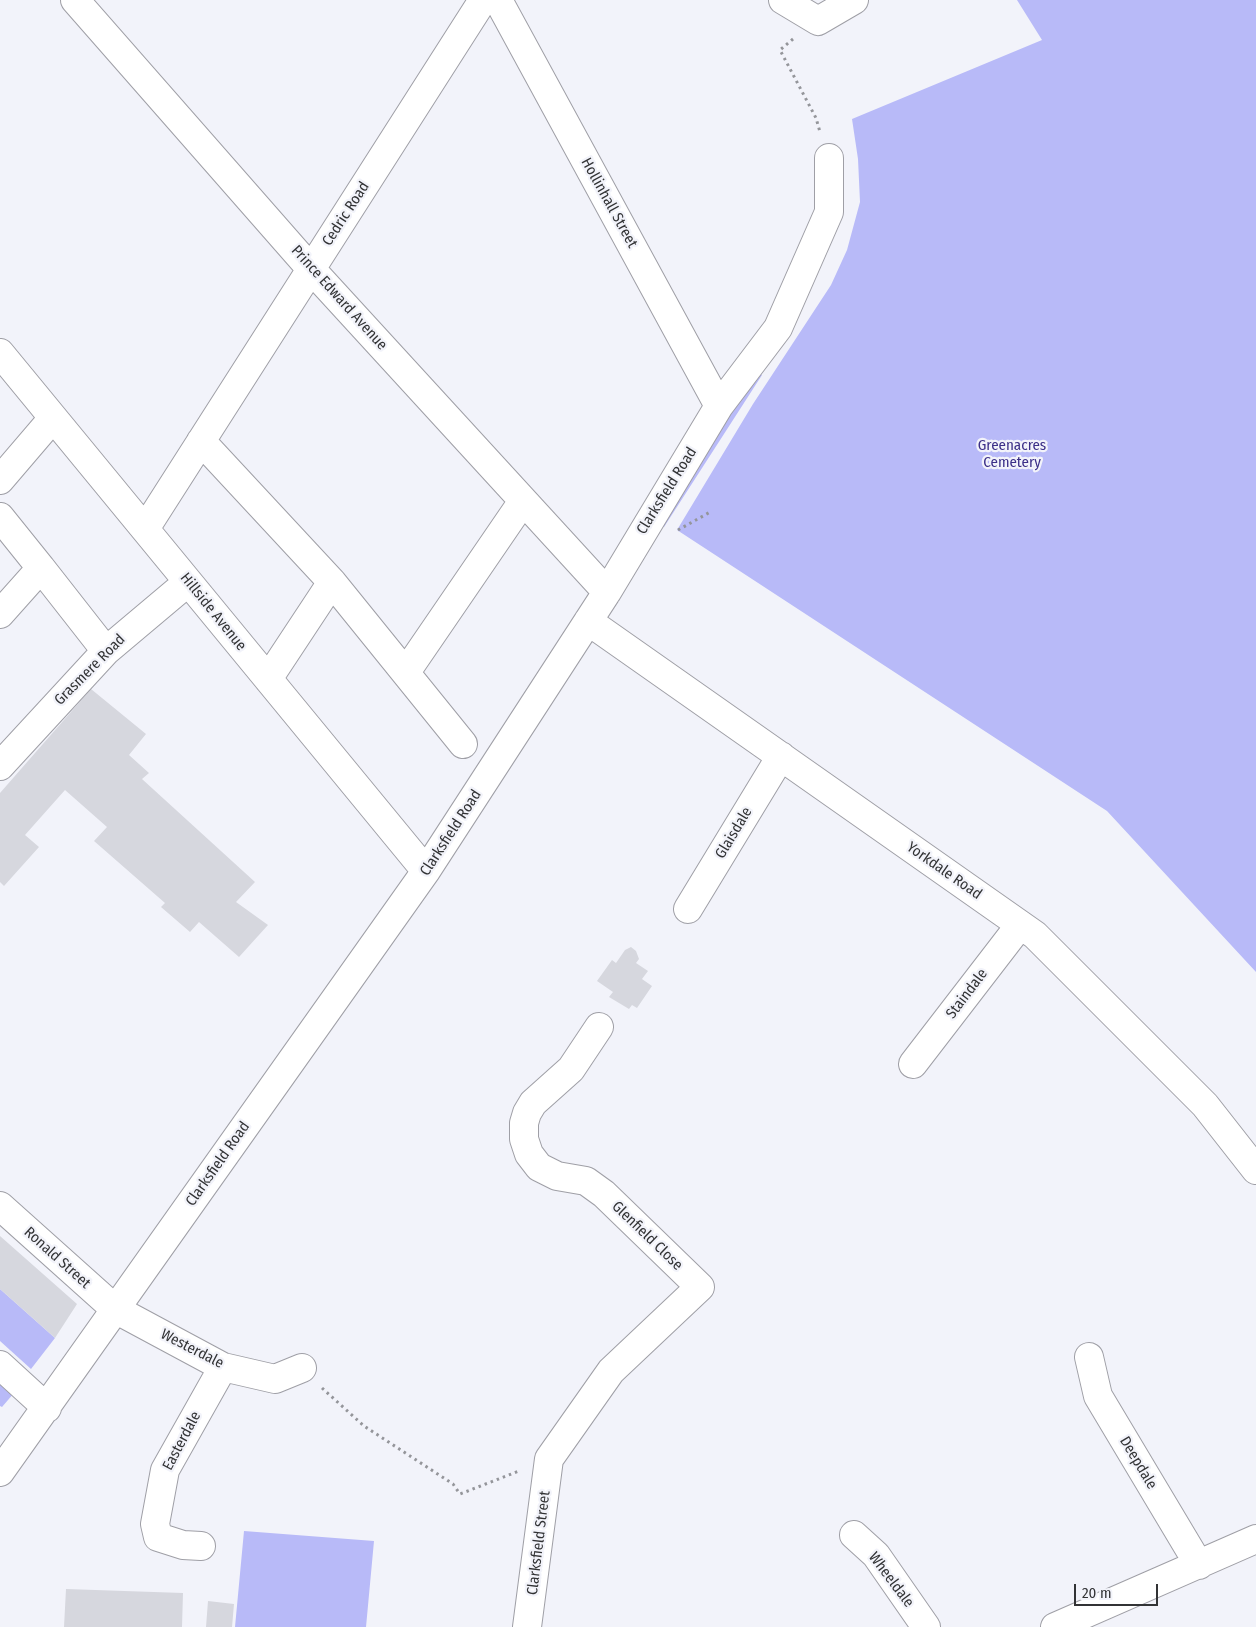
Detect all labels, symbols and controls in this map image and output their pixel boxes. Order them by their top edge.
street label: Hollinhall Street [577,155,641,251]
street label: Cedric Road [319,179,373,249]
street label: Prince Edward Avenue [287,242,391,354]
park label: Greenacres Cemetery [978,437,1046,472]
street label: Clarksfield Road [633,444,701,538]
street label: Hillside Avenue [176,569,250,655]
street label: Grasmere Road [51,631,129,709]
street label: Clarksfield Road [416,787,486,879]
street label: Glaisdale [712,804,756,862]
street label: Yorkdale Road [903,838,985,904]
street label: Staindale [942,965,992,1023]
street label: Clarksfield Road [182,1118,254,1210]
street label: Glenfield Close [608,1198,686,1274]
street label: Ronald Street [20,1223,94,1293]
street label: Westerdale [157,1325,227,1373]
street label: Easterdale [159,1409,205,1473]
street label: Deepdale [1115,1433,1161,1493]
street label: Clarksfield Street [524,1490,554,1596]
street label: Wheeldale [864,1549,918,1611]
scale bar [1076,1574,1160,1606]
text: 20 m [1082,1584,1112,1602]

